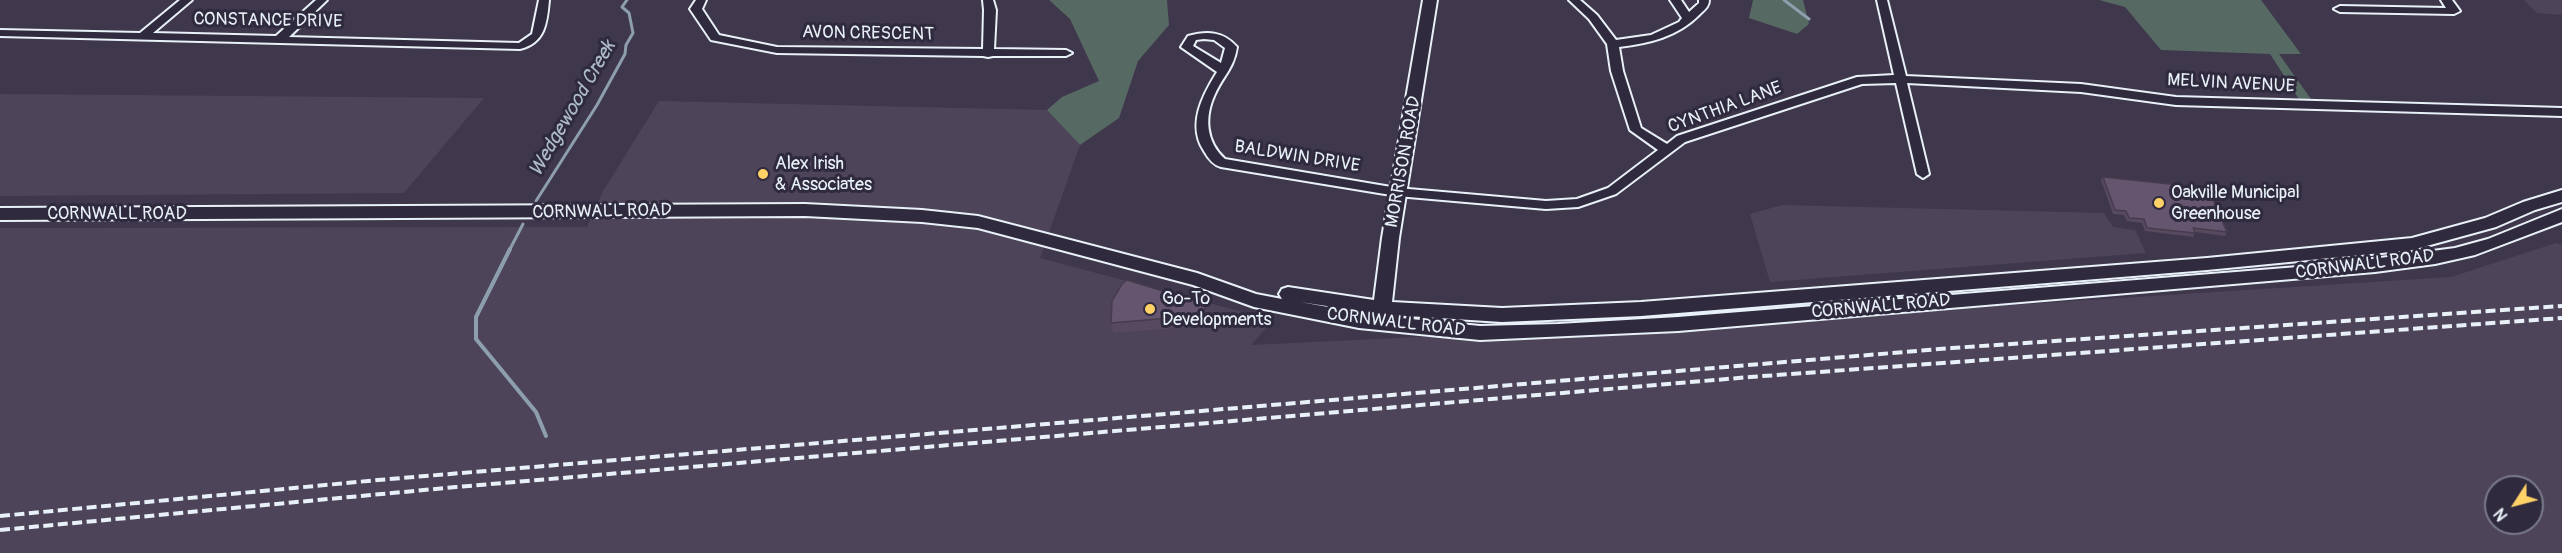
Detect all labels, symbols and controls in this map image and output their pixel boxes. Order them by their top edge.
street label: CONSTANCE DRIVE [193,9,343,33]
street label: AVON CRESCENT [802,22,934,46]
water label: Wedgewood Creek [524,37,622,181]
street label: MELVIN AVENUE [2167,70,2295,98]
street label: CYNTHIA LANE [1665,77,1785,139]
street label: MORRISON ROAD [1382,95,1426,229]
street label: BALDWIN DRIVE [1233,136,1361,178]
place label: Alex Irish & Associates [775,153,872,195]
marker: Alex Irish & Associates [756,167,770,181]
place label: Oakville Municipal Greenhouse [2171,182,2300,224]
marker: Oakville Municipal Greenhouse [2152,196,2166,210]
street label: CORNWALL ROAD [532,200,672,224]
street label: CORNWALL ROAD [47,203,187,225]
street label: CORNWALL ROAD [2294,246,2436,284]
place label: Go-To Developments [1162,288,1272,330]
street label: CORNWALL ROAD [1811,290,1951,324]
marker: Go-To Developments [1143,302,1157,316]
street label: CORNWALL ROAD [1325,304,1467,342]
north arrow [2484,475,2544,535]
text: N [2490,504,2512,525]

